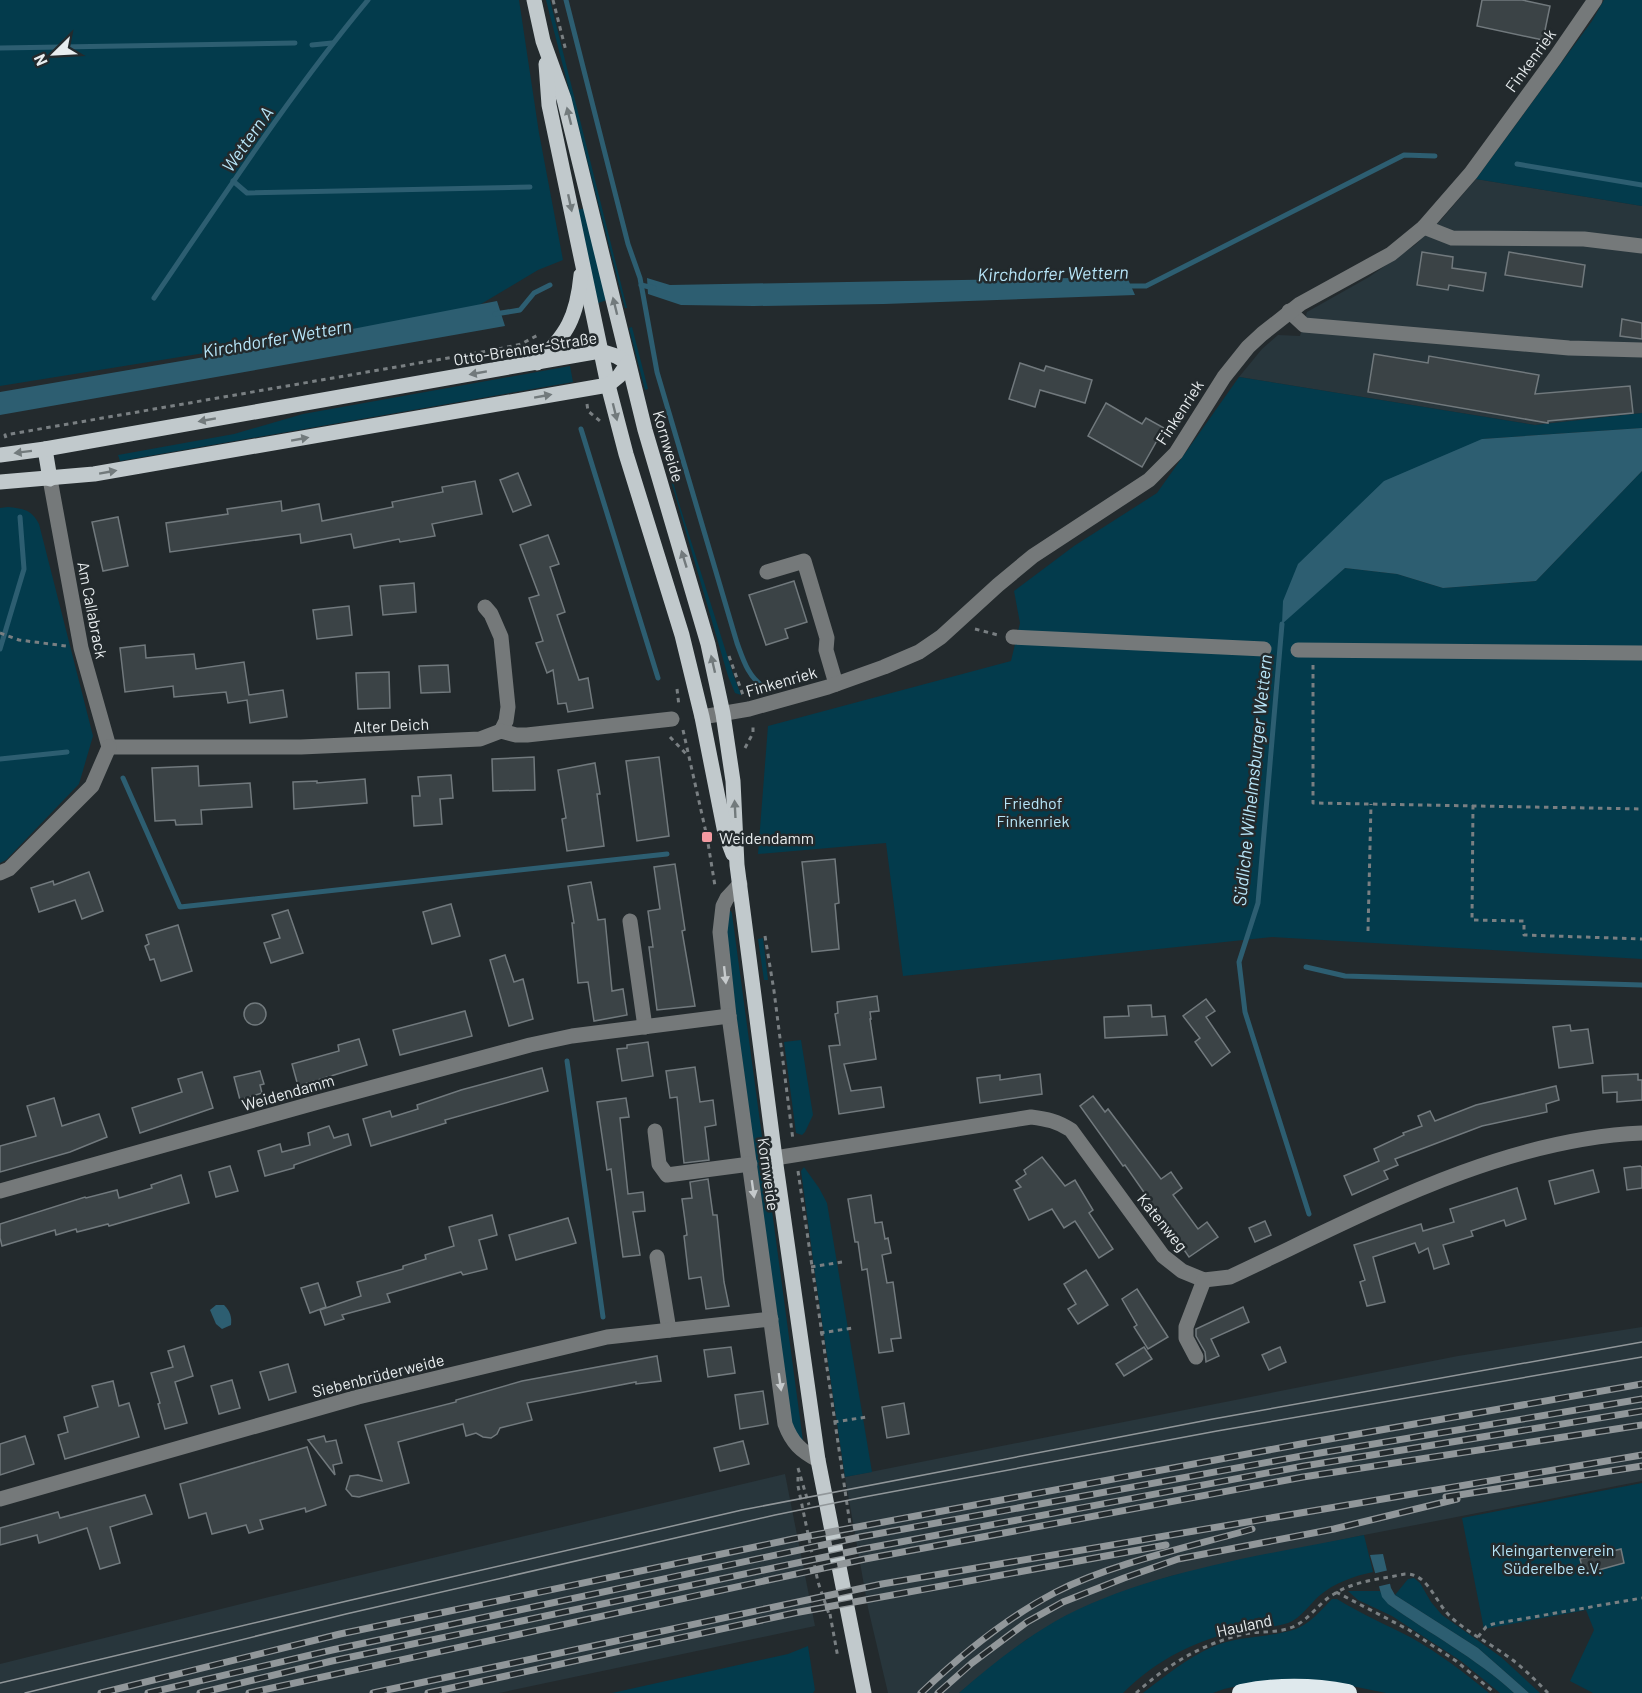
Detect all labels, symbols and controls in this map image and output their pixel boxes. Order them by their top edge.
north arrow [24,24,84,84]
street label: Finkenriek [1501,25,1559,95]
text: N [29,52,51,69]
water label: Wettern A [216,102,278,176]
one-way arrow [563,107,573,126]
one-way arrow [566,194,575,213]
water label: Kirchdorfer Wettern [977,261,1129,285]
one-way arrow [609,297,619,315]
water label: Kirchdorfer Wettern [201,314,353,362]
street label: Otto-Brenner-Straße [452,327,598,369]
one-way arrow [469,369,488,378]
street label: Finkenriek [1151,376,1207,448]
one-way arrow [534,391,553,400]
one-way arrow [610,403,620,421]
street label: Kornweide [650,408,688,484]
one-way arrow [197,416,216,425]
one-way arrow [291,434,310,443]
one-way arrow [13,447,32,456]
one-way arrow [99,467,118,476]
one-way arrow [679,550,688,568]
street label: Am Callabrack [74,560,112,660]
water label: Südliche Wilhelmsburger Wettern [1228,653,1276,907]
one-way arrow [708,655,718,673]
street label: Finkenriek [743,662,819,700]
street label: Alter Deich [353,714,429,736]
park label: Friedhof Finkenriek [996,793,1070,830]
one-way arrow [731,800,740,819]
place label: Weidendamm [719,828,814,847]
marker: Weidendamm [700,830,714,844]
one-way arrow [720,966,730,985]
street label: Weidendamm [240,1070,336,1114]
street label: Kornweide [754,1136,784,1212]
one-way arrow [749,1180,758,1199]
street label: Katenweg [1134,1189,1192,1255]
street label: Siebenbrüderweide [310,1349,446,1401]
one-way arrow [775,1373,784,1392]
park label: Kleingartenverein Süderelbe e.V. [1492,1540,1614,1577]
street label: Hauland [1214,1610,1274,1640]

